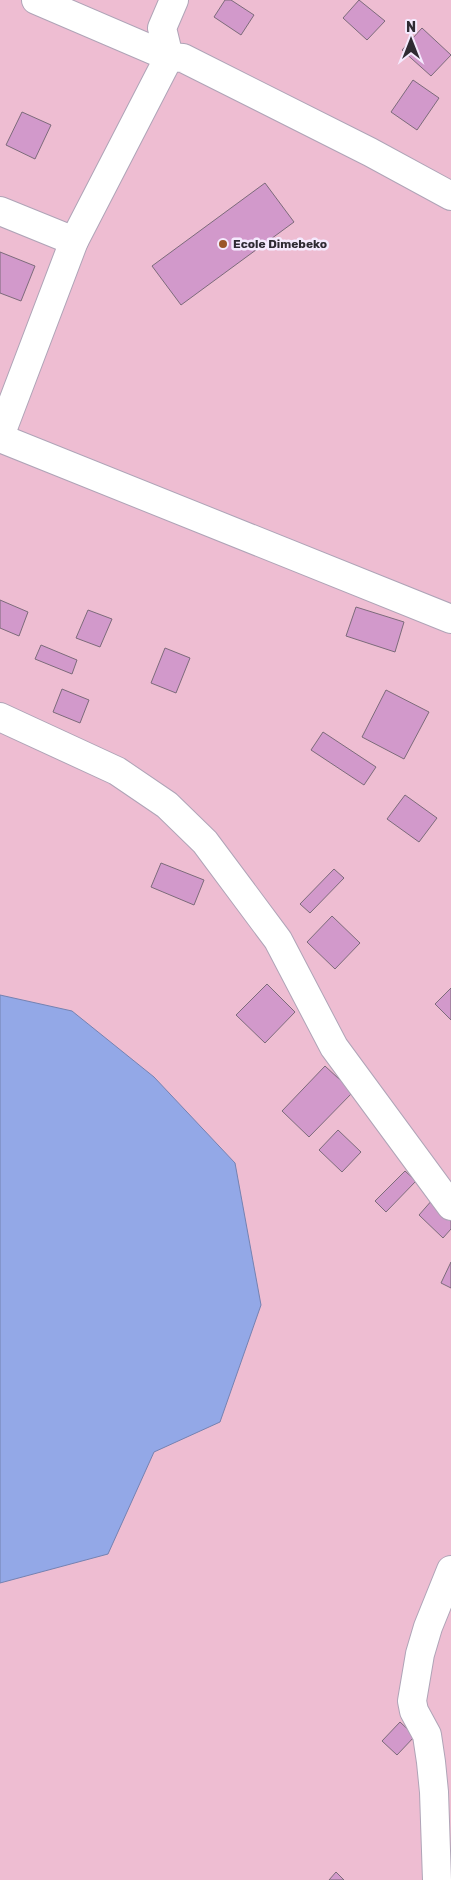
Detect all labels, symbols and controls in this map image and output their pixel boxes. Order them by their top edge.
north arrow [386,15,436,65]
text: N [406,19,416,36]
place label: Ecole Dimebeko [233,237,327,251]
marker: Ecole Dimebeko [217,238,229,250]

